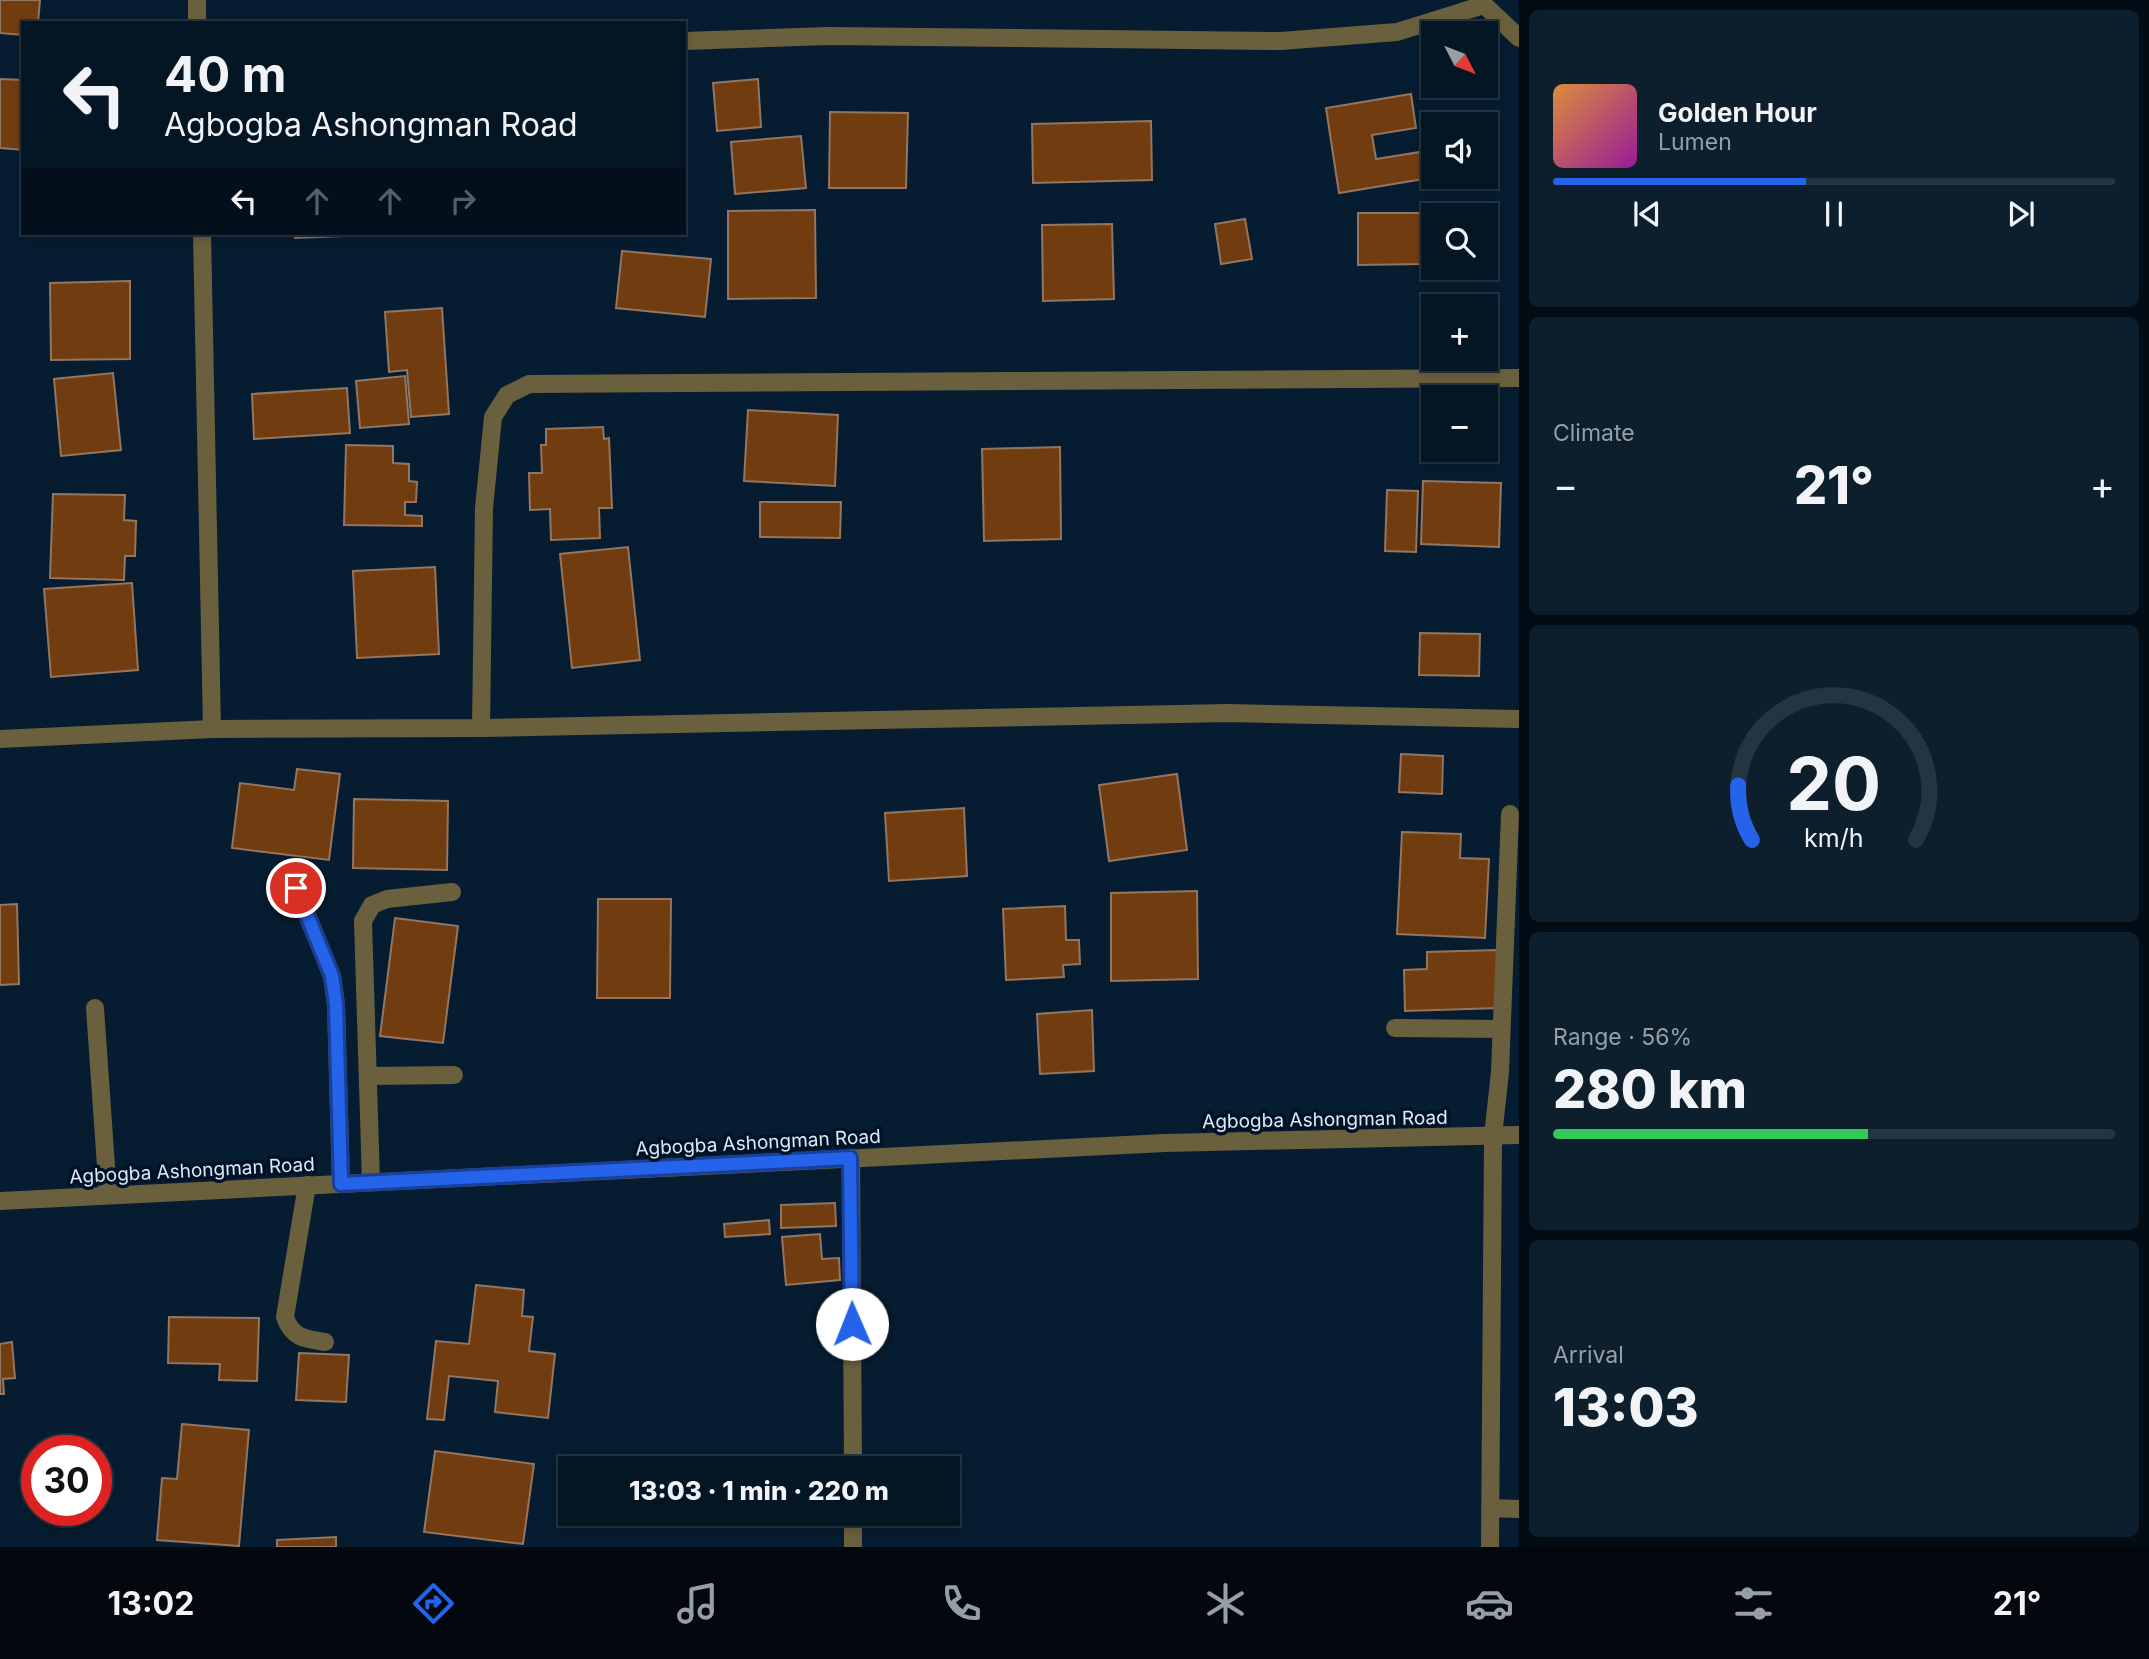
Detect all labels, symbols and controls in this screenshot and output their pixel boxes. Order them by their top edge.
north arrow [1421,21,1498,98]
map controls [1421,21,1498,462]
text: 40 m [164,45,287,104]
icon: left [49,49,140,140]
text: Golden Hour [1658,97,1817,128]
text: Agbogba Ashongman Road [164,105,578,144]
button: sound [1421,112,1498,189]
text: Lumen [1658,128,1732,156]
icon: left [225,182,263,220]
icon: ahead [298,182,336,220]
icon: ahead [371,182,409,220]
icon: right [444,182,482,220]
icon: previous [1628,195,1666,233]
icon: pause [1815,195,1853,233]
icon: next [2002,195,2040,233]
button: search [1421,203,1498,280]
button: + [1421,294,1498,371]
button: − [1421,385,1498,462]
text: Climate [1553,419,1635,447]
text: 21° [1794,454,1874,517]
text: − [1553,462,1578,508]
text: + [2090,462,2115,508]
text: 20 [1787,739,1881,828]
text: km/h [1804,822,1864,852]
pin [266,858,326,918]
icon: arrive [277,869,315,907]
text: Range · 56% [1553,1023,1692,1051]
text: 280 km [1553,1058,1747,1121]
street label: Agbogba Ashongman Road [1202,1106,1448,1133]
street label: Agbogba Ashongman Road [635,1125,881,1160]
street label: Agbogba Ashongman Road [69,1153,315,1188]
position arrow [815,1287,889,1361]
text: Arrival [1553,1341,1624,1369]
text: 13:03 [1553,1376,1699,1439]
speed limit sign: 30 [21,1435,112,1526]
text: 13:03 · 1 min · 220 m [629,1475,889,1506]
icon: directions [409,1579,458,1628]
icon: music [673,1579,722,1628]
icon: phone [937,1579,986,1628]
icon: climate [1201,1579,1250,1628]
icon: car [1465,1579,1514,1628]
icon: filters [1729,1579,1778,1628]
text: 13:02 [107,1584,194,1623]
text: 21° [1993,1584,2041,1623]

